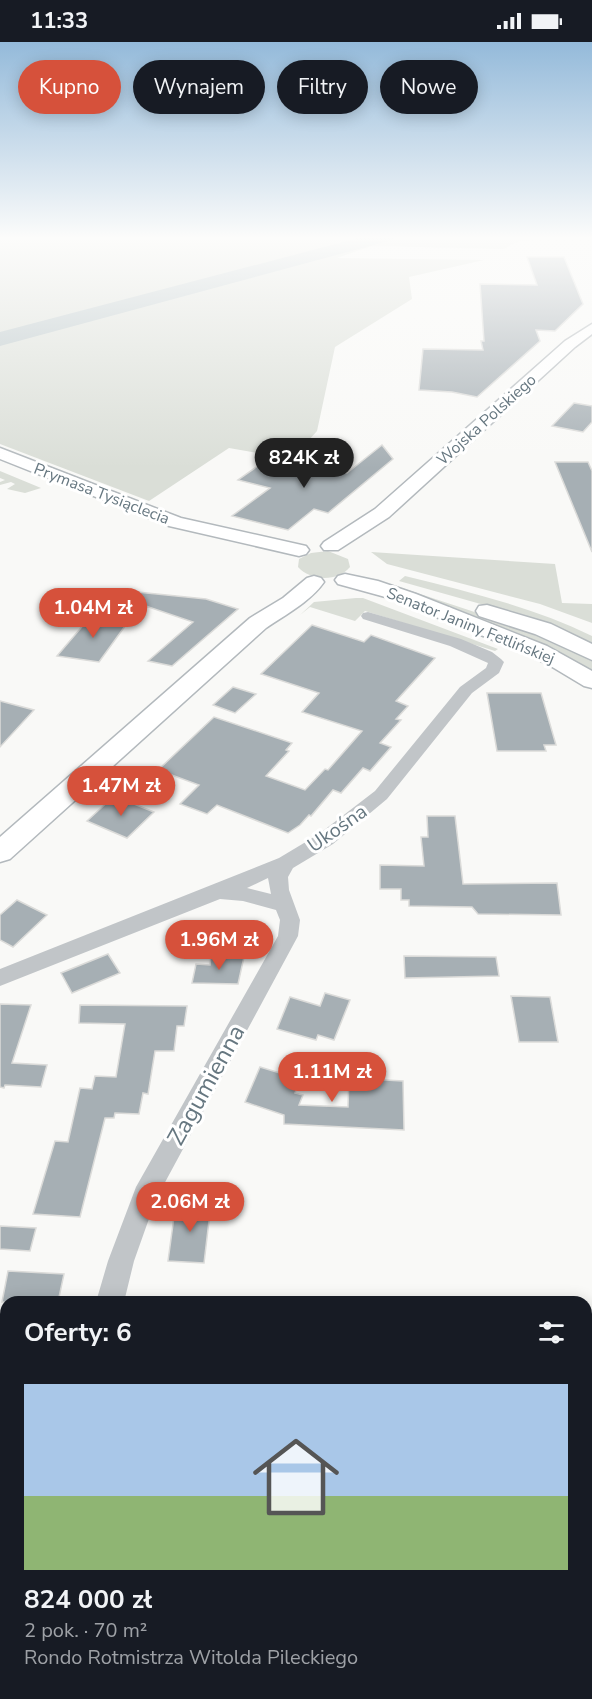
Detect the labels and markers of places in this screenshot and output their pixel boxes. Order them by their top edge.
pin: 824K zł [249,438,359,489]
pin: 1.04M zł [31,588,155,639]
pin: 1.47M zł [59,766,183,817]
pin: 1.96M zł [157,920,281,971]
pin: 1.11M zł [270,1052,394,1103]
pin: 2.06M zł [128,1182,252,1233]

